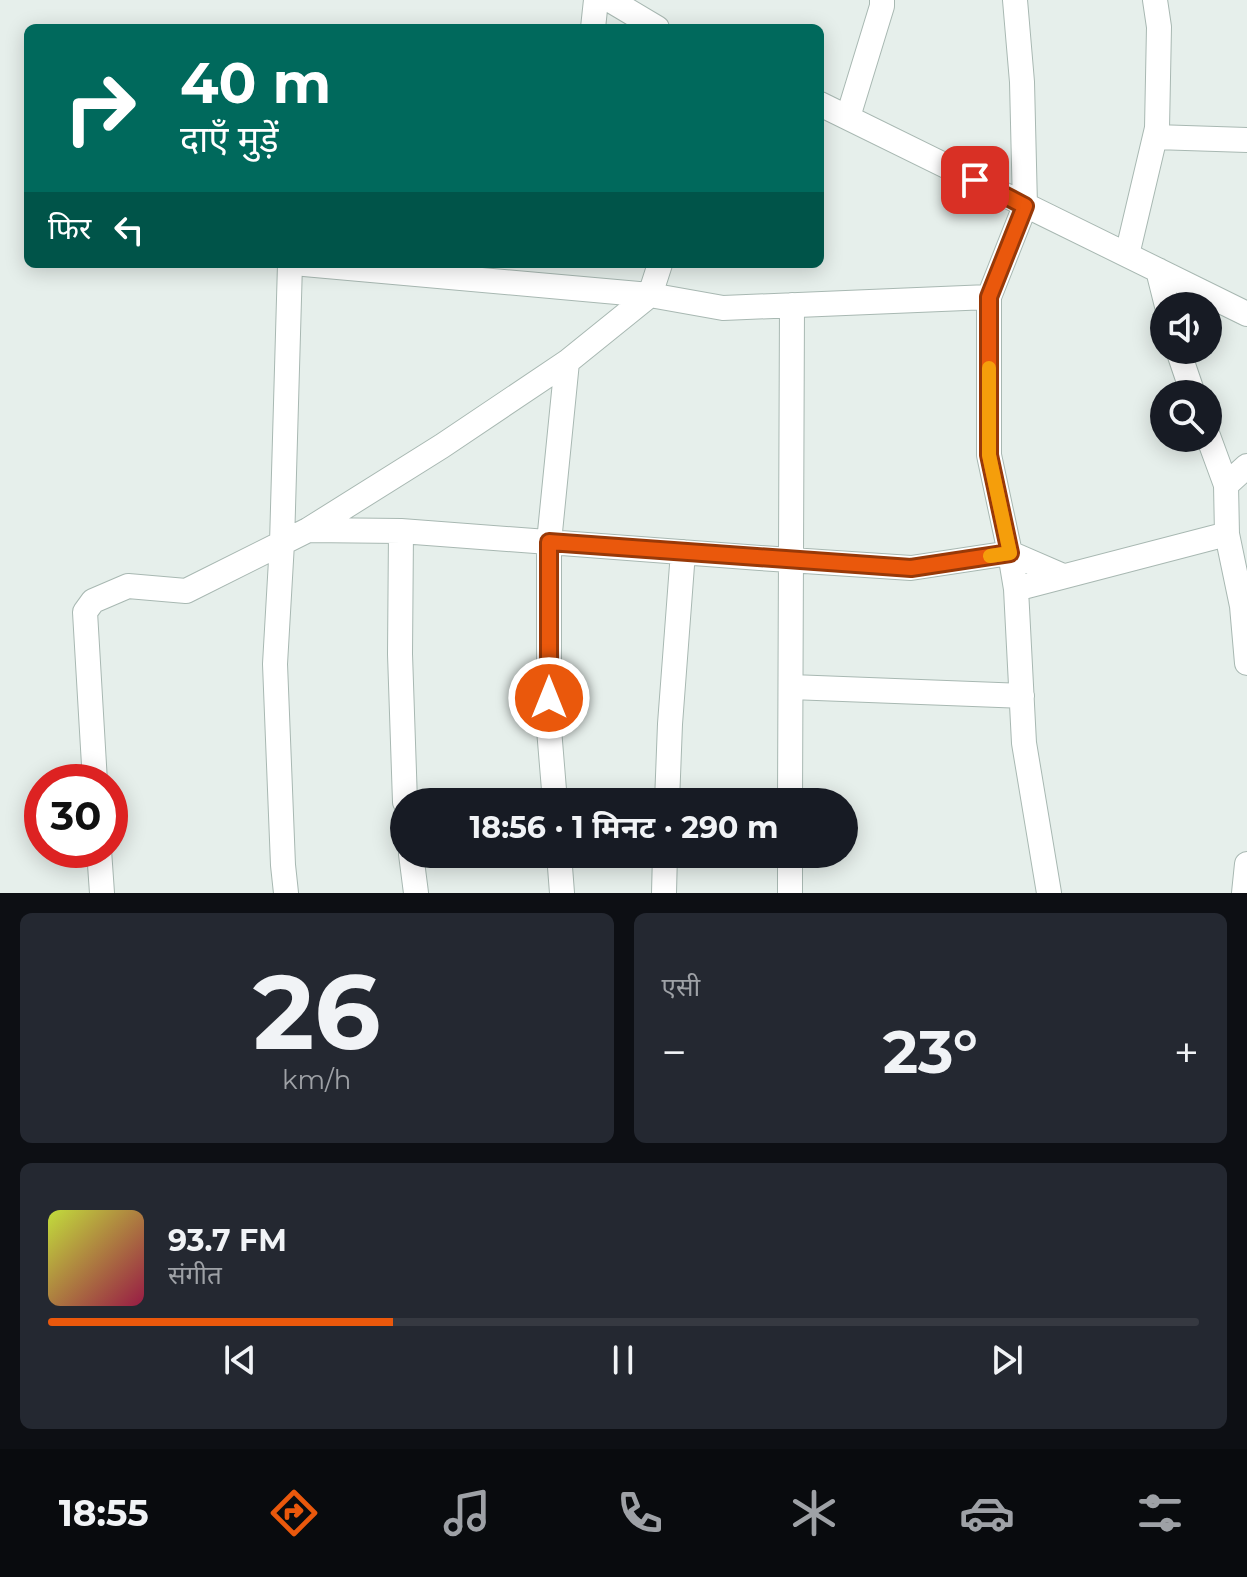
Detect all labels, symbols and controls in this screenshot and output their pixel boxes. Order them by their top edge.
text: 40 m [180,49,331,117]
icon: right [48,56,152,160]
text: दाएँ मुड़ें [180,117,279,161]
pin [941,146,1009,214]
icon: arrive [953,158,997,202]
icon: left [107,208,151,252]
text: फिर [48,210,91,247]
map controls [1150,292,1222,452]
button: sound [1150,292,1222,364]
button: search [1150,380,1222,452]
position arrow [507,656,591,740]
speed limit sign: 30 [24,764,128,868]
text: 18:56 · 1 मिनट · 290 m [470,809,778,846]
text: 26 [253,948,381,1075]
text: एसी [662,971,700,1003]
text: 23° [883,1015,978,1088]
text: − [662,1025,687,1079]
text: + [1174,1025,1199,1079]
text: km/h [282,1064,351,1096]
text: 93.7 FM [168,1222,287,1259]
text: संगीत [168,1259,222,1291]
icon: previous [218,1338,262,1382]
icon: pause [601,1338,645,1382]
icon: next [985,1338,1029,1382]
icon: directions [266,1485,322,1541]
icon: music [439,1485,495,1541]
icon: phone [612,1485,668,1541]
icon: climate [786,1485,842,1541]
icon: car [959,1485,1015,1541]
icon: filters [1132,1485,1188,1541]
text: 18:55 [59,1491,149,1535]

